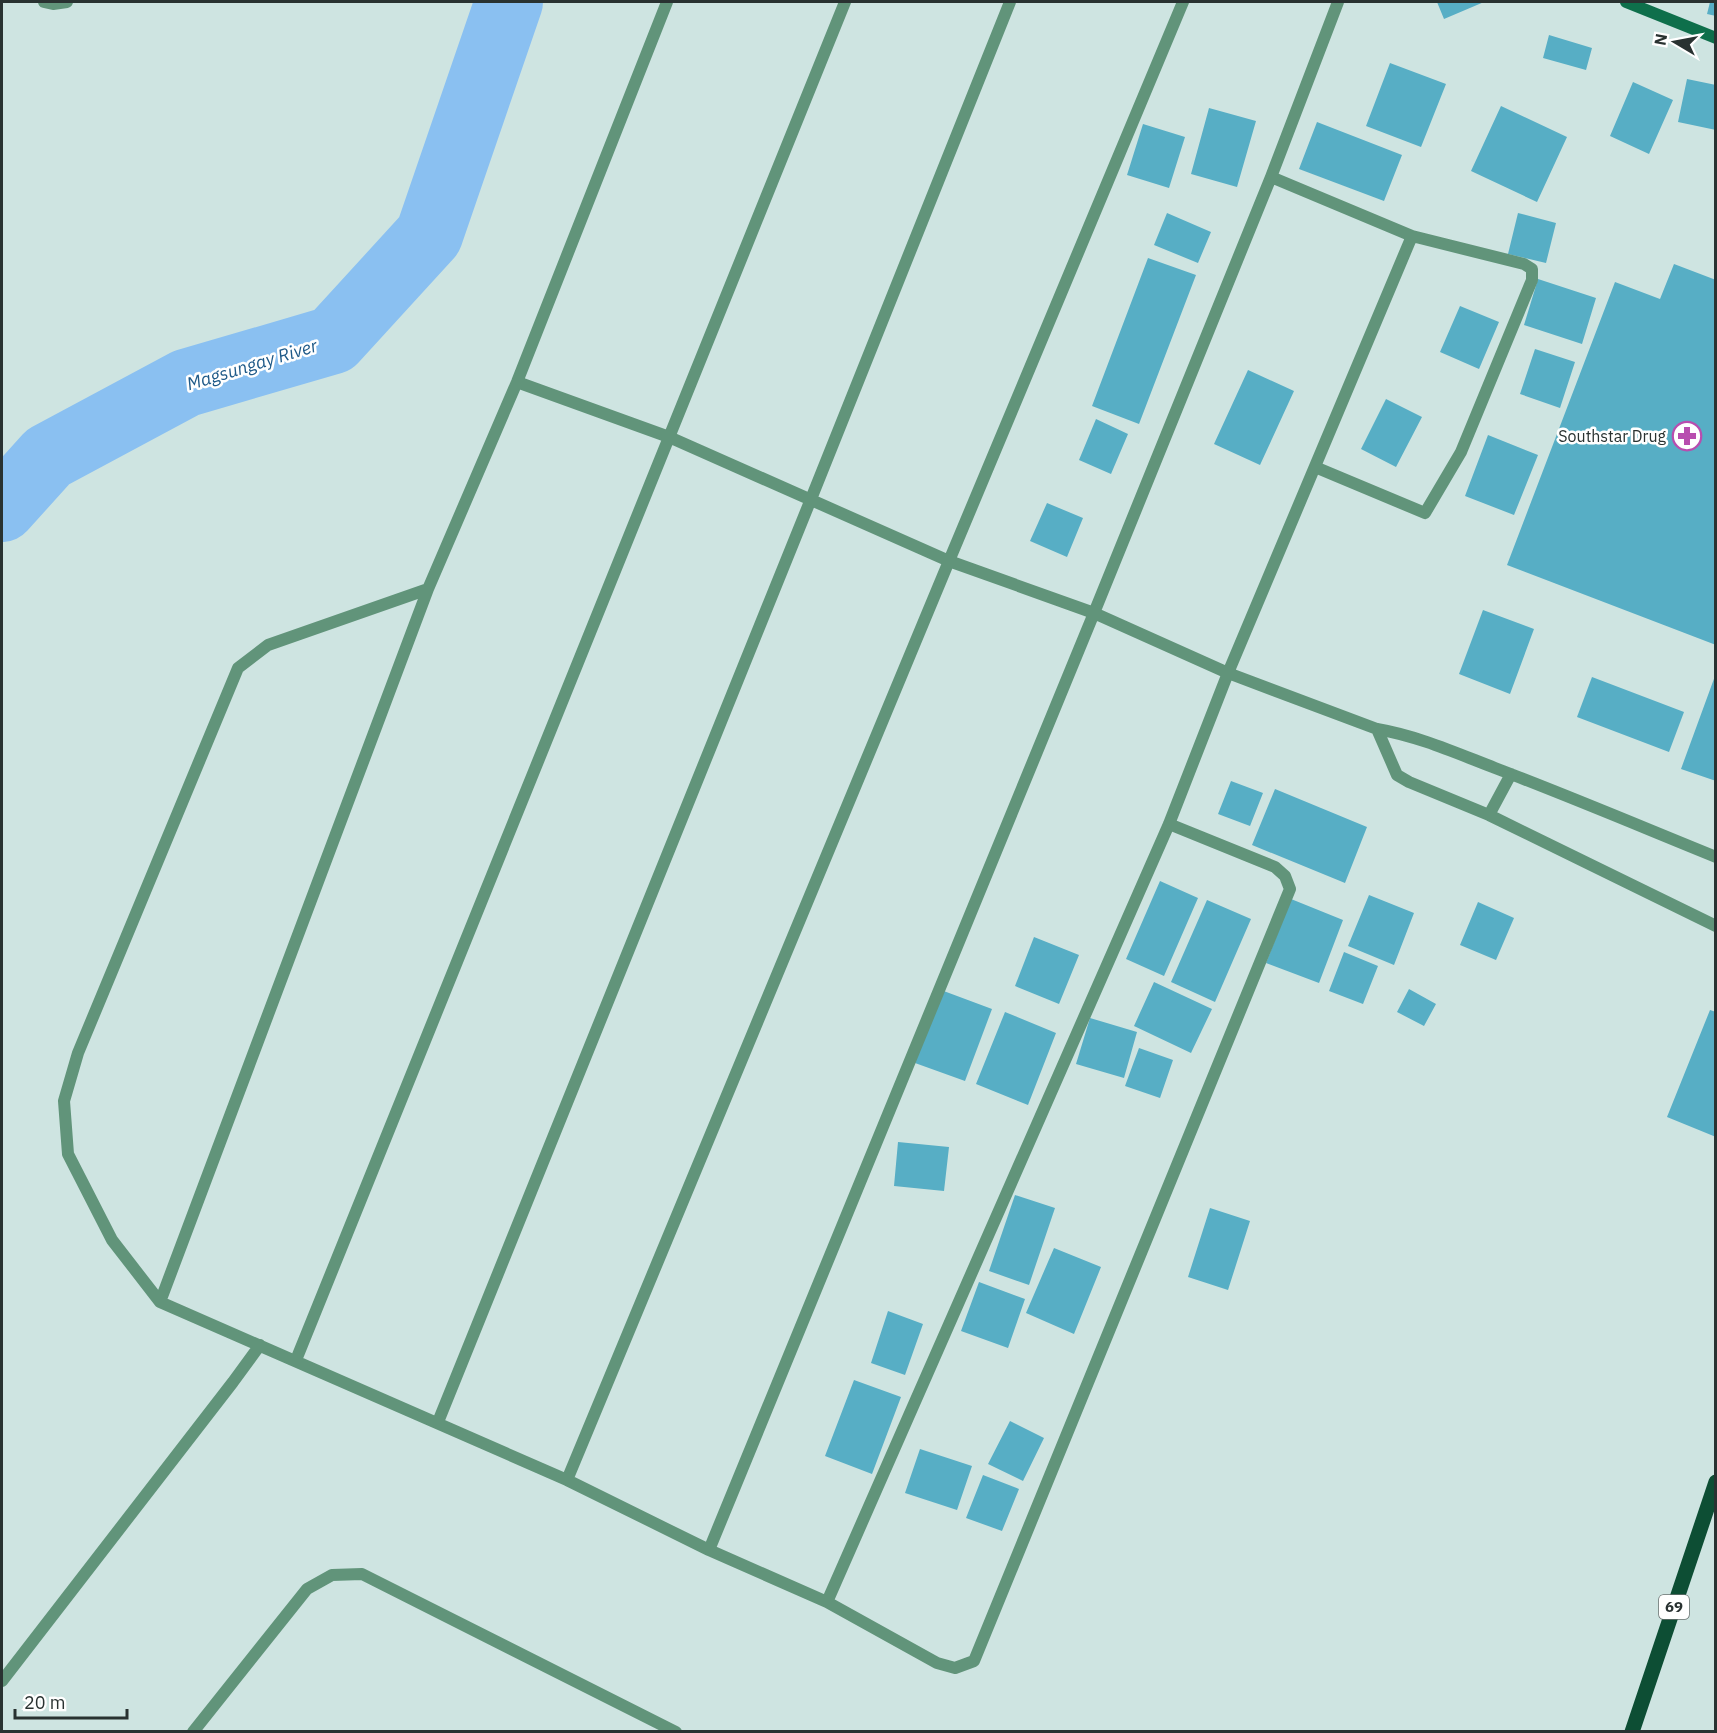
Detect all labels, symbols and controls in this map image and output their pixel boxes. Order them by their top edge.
north arrow [1645,12,1705,72]
text: N [1649,32,1671,47]
water label: Magsungay River [184,334,320,395]
pharmacy icon: Southstar Drug [1671,420,1703,452]
place label: Southstar Drug [1558,426,1667,446]
road number: 69 [1659,1595,1689,1619]
scale bar [15,1682,128,1720]
text: 20 m [24,1691,66,1714]

